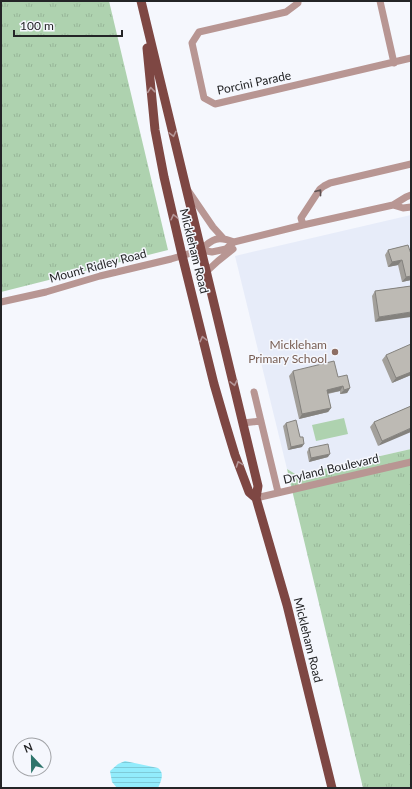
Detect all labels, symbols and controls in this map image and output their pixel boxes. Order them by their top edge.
scale bar [14,12,122,38]
text: 100 m [20,18,54,33]
street label: Porcini Parade [215,67,292,98]
one-way arrow [147,86,156,93]
one-way arrow [168,130,177,137]
one-way arrow [314,190,321,197]
street label: Mickleham Road [177,207,212,295]
one-way arrow [170,214,178,221]
street label: Mount Ridley Road [48,245,148,286]
one-way arrow [200,336,208,342]
place label: Mickleham Primary School [248,337,327,366]
marker: Mickleham Primary School [330,347,340,357]
one-way arrow [229,380,237,386]
street label: Dryland Boulevard [281,450,380,487]
one-way arrow [235,461,243,468]
street label: Mickleham Road [291,596,326,684]
north arrow [12,737,52,777]
text: N [22,740,34,755]

